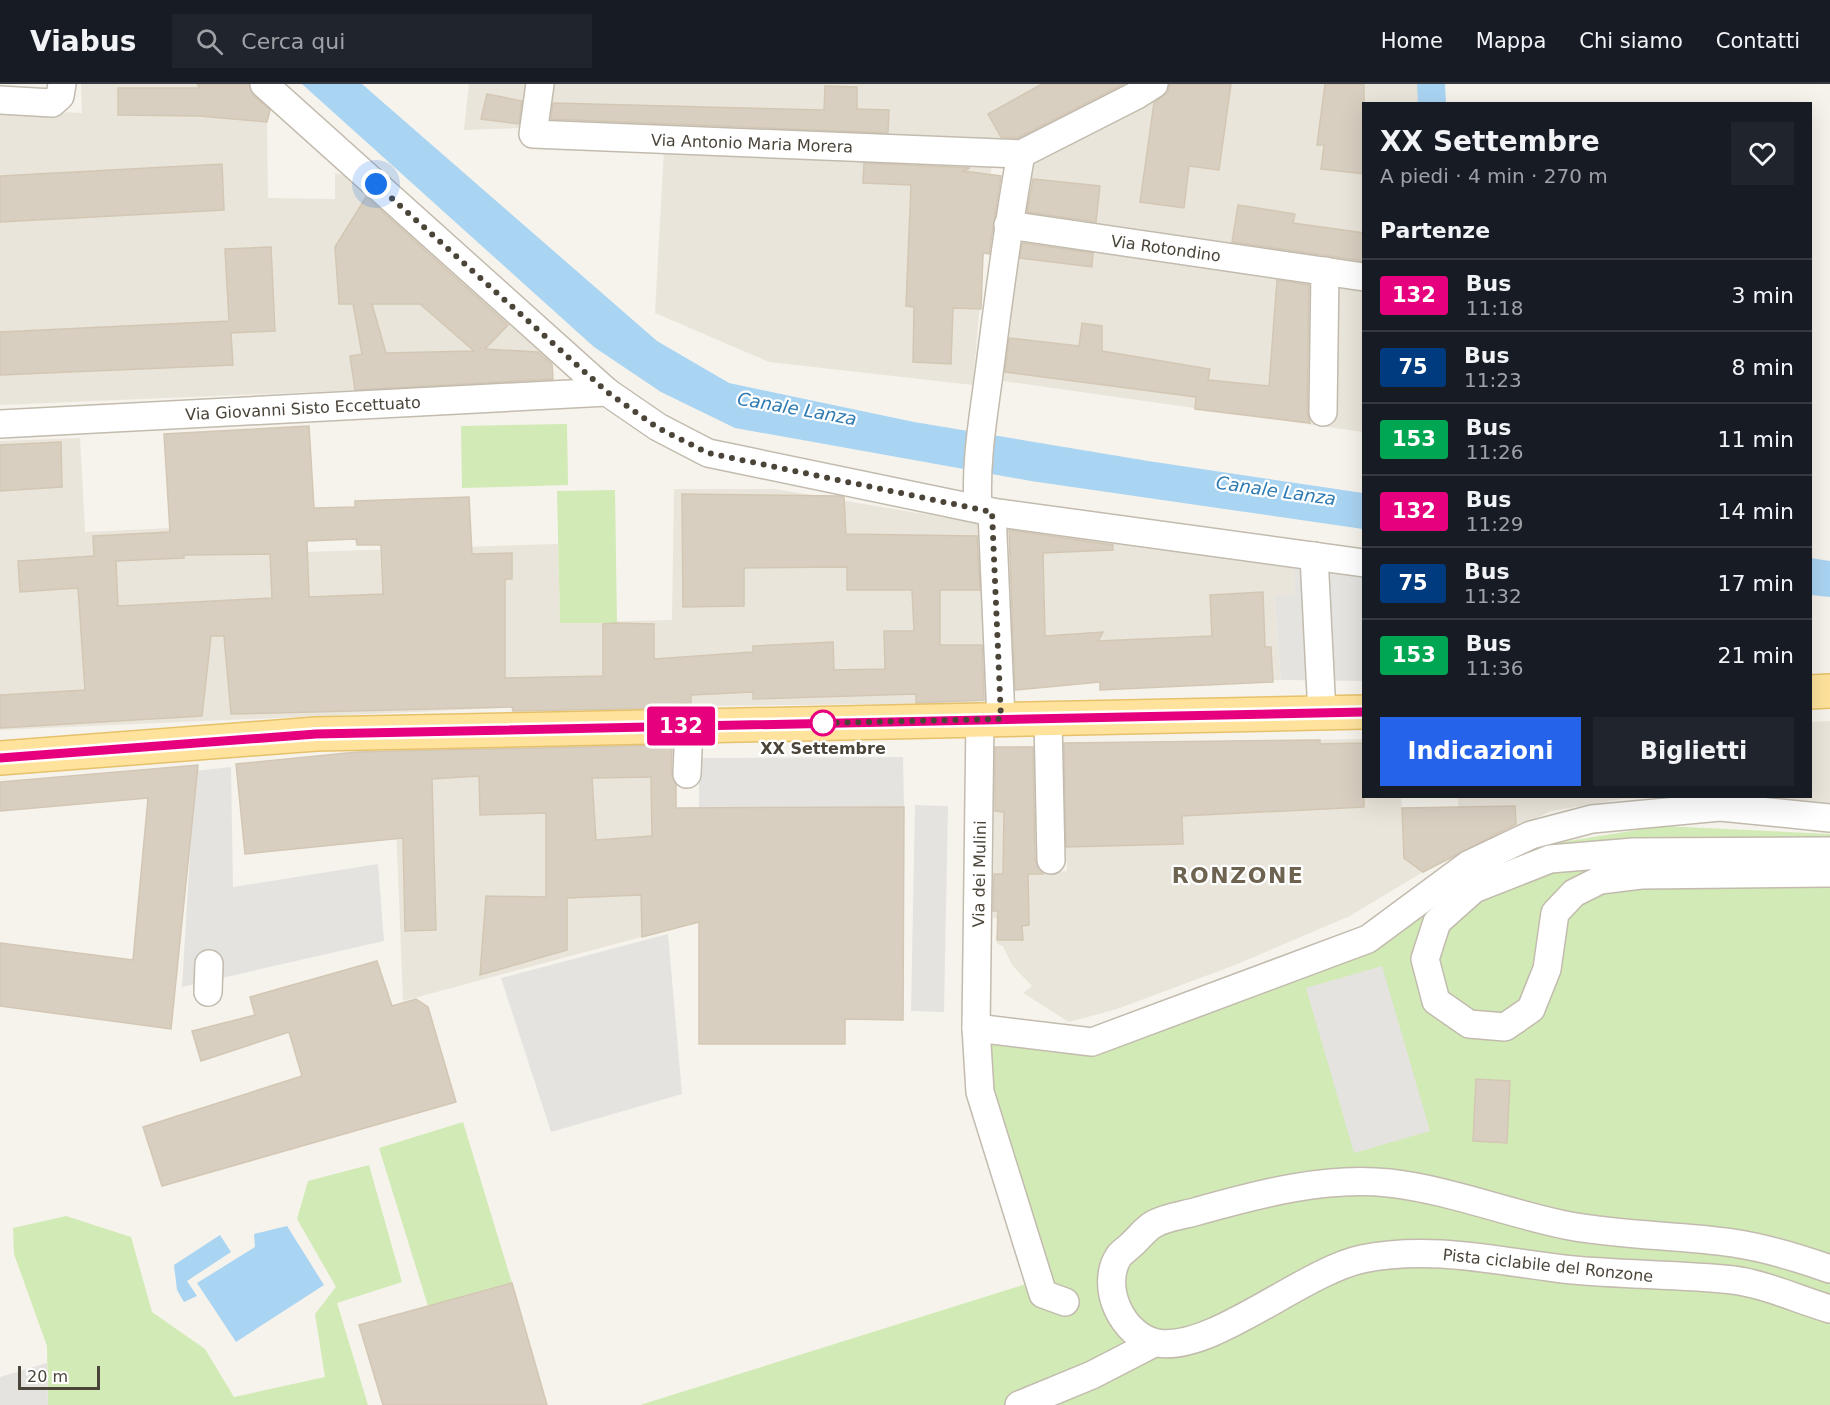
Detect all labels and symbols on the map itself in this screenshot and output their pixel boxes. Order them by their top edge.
street label: Via Antonio Maria Morera [651,130,853,157]
your location [361,169,391,199]
street label: Via Rotondino [1110,231,1222,266]
water label: Canale Lanza [736,388,858,429]
street label: Via Giovanni Sisto Eccettuato [185,393,421,424]
water label: Canale Lanza [1215,472,1337,509]
line badge: 132 [646,706,716,746]
marker: XX Settembre [810,710,836,736]
place label: XX Settembre [760,739,886,758]
street label: Via dei Mulini [969,820,990,928]
district label: RONZONE [1172,863,1304,888]
street label: Pista ciclabile del Ronzone [1442,1245,1654,1286]
scale bar [18,1363,100,1390]

